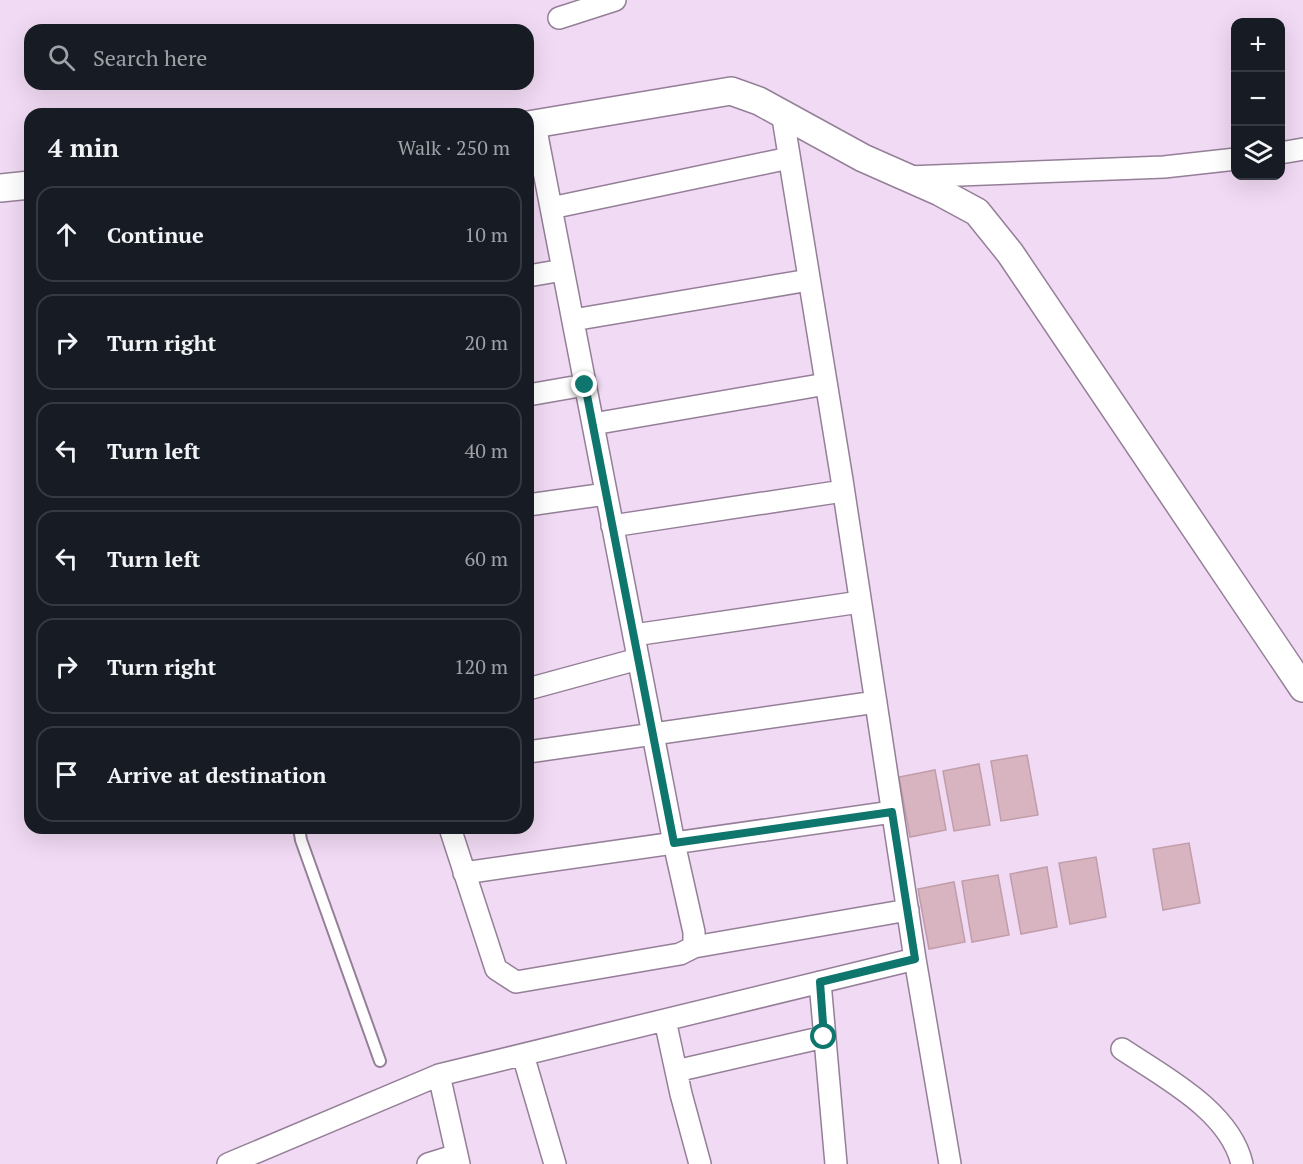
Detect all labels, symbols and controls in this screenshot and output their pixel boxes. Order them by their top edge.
map controls [1231,18,1285,180]
button: + [1231,18,1285,72]
search box [24,24,534,90]
icon: search [45,41,78,74]
text: Search here [93,43,207,72]
button: − [1231,72,1285,126]
button: layers [1231,126,1285,180]
text: 4 min [48,130,119,164]
text: Walk · 250 m [398,134,510,161]
icon: ahead [50,218,83,251]
text: Continue [107,220,204,249]
text: 10 m [465,221,508,248]
icon: right [50,326,83,359]
text: Turn right [107,328,216,357]
text: 20 m [465,329,508,356]
route end [571,371,597,397]
icon: left [50,434,83,467]
text: Turn left [107,436,200,465]
text: 40 m [465,437,508,464]
icon: left [50,542,83,575]
text: Turn left [107,544,200,573]
text: 60 m [465,545,508,572]
icon: right [50,650,83,683]
text: Turn right [107,652,216,681]
text: 120 m [454,653,508,680]
icon: arrive [50,758,83,791]
text: Arrive at destination [107,760,326,789]
route start [810,1023,836,1049]

